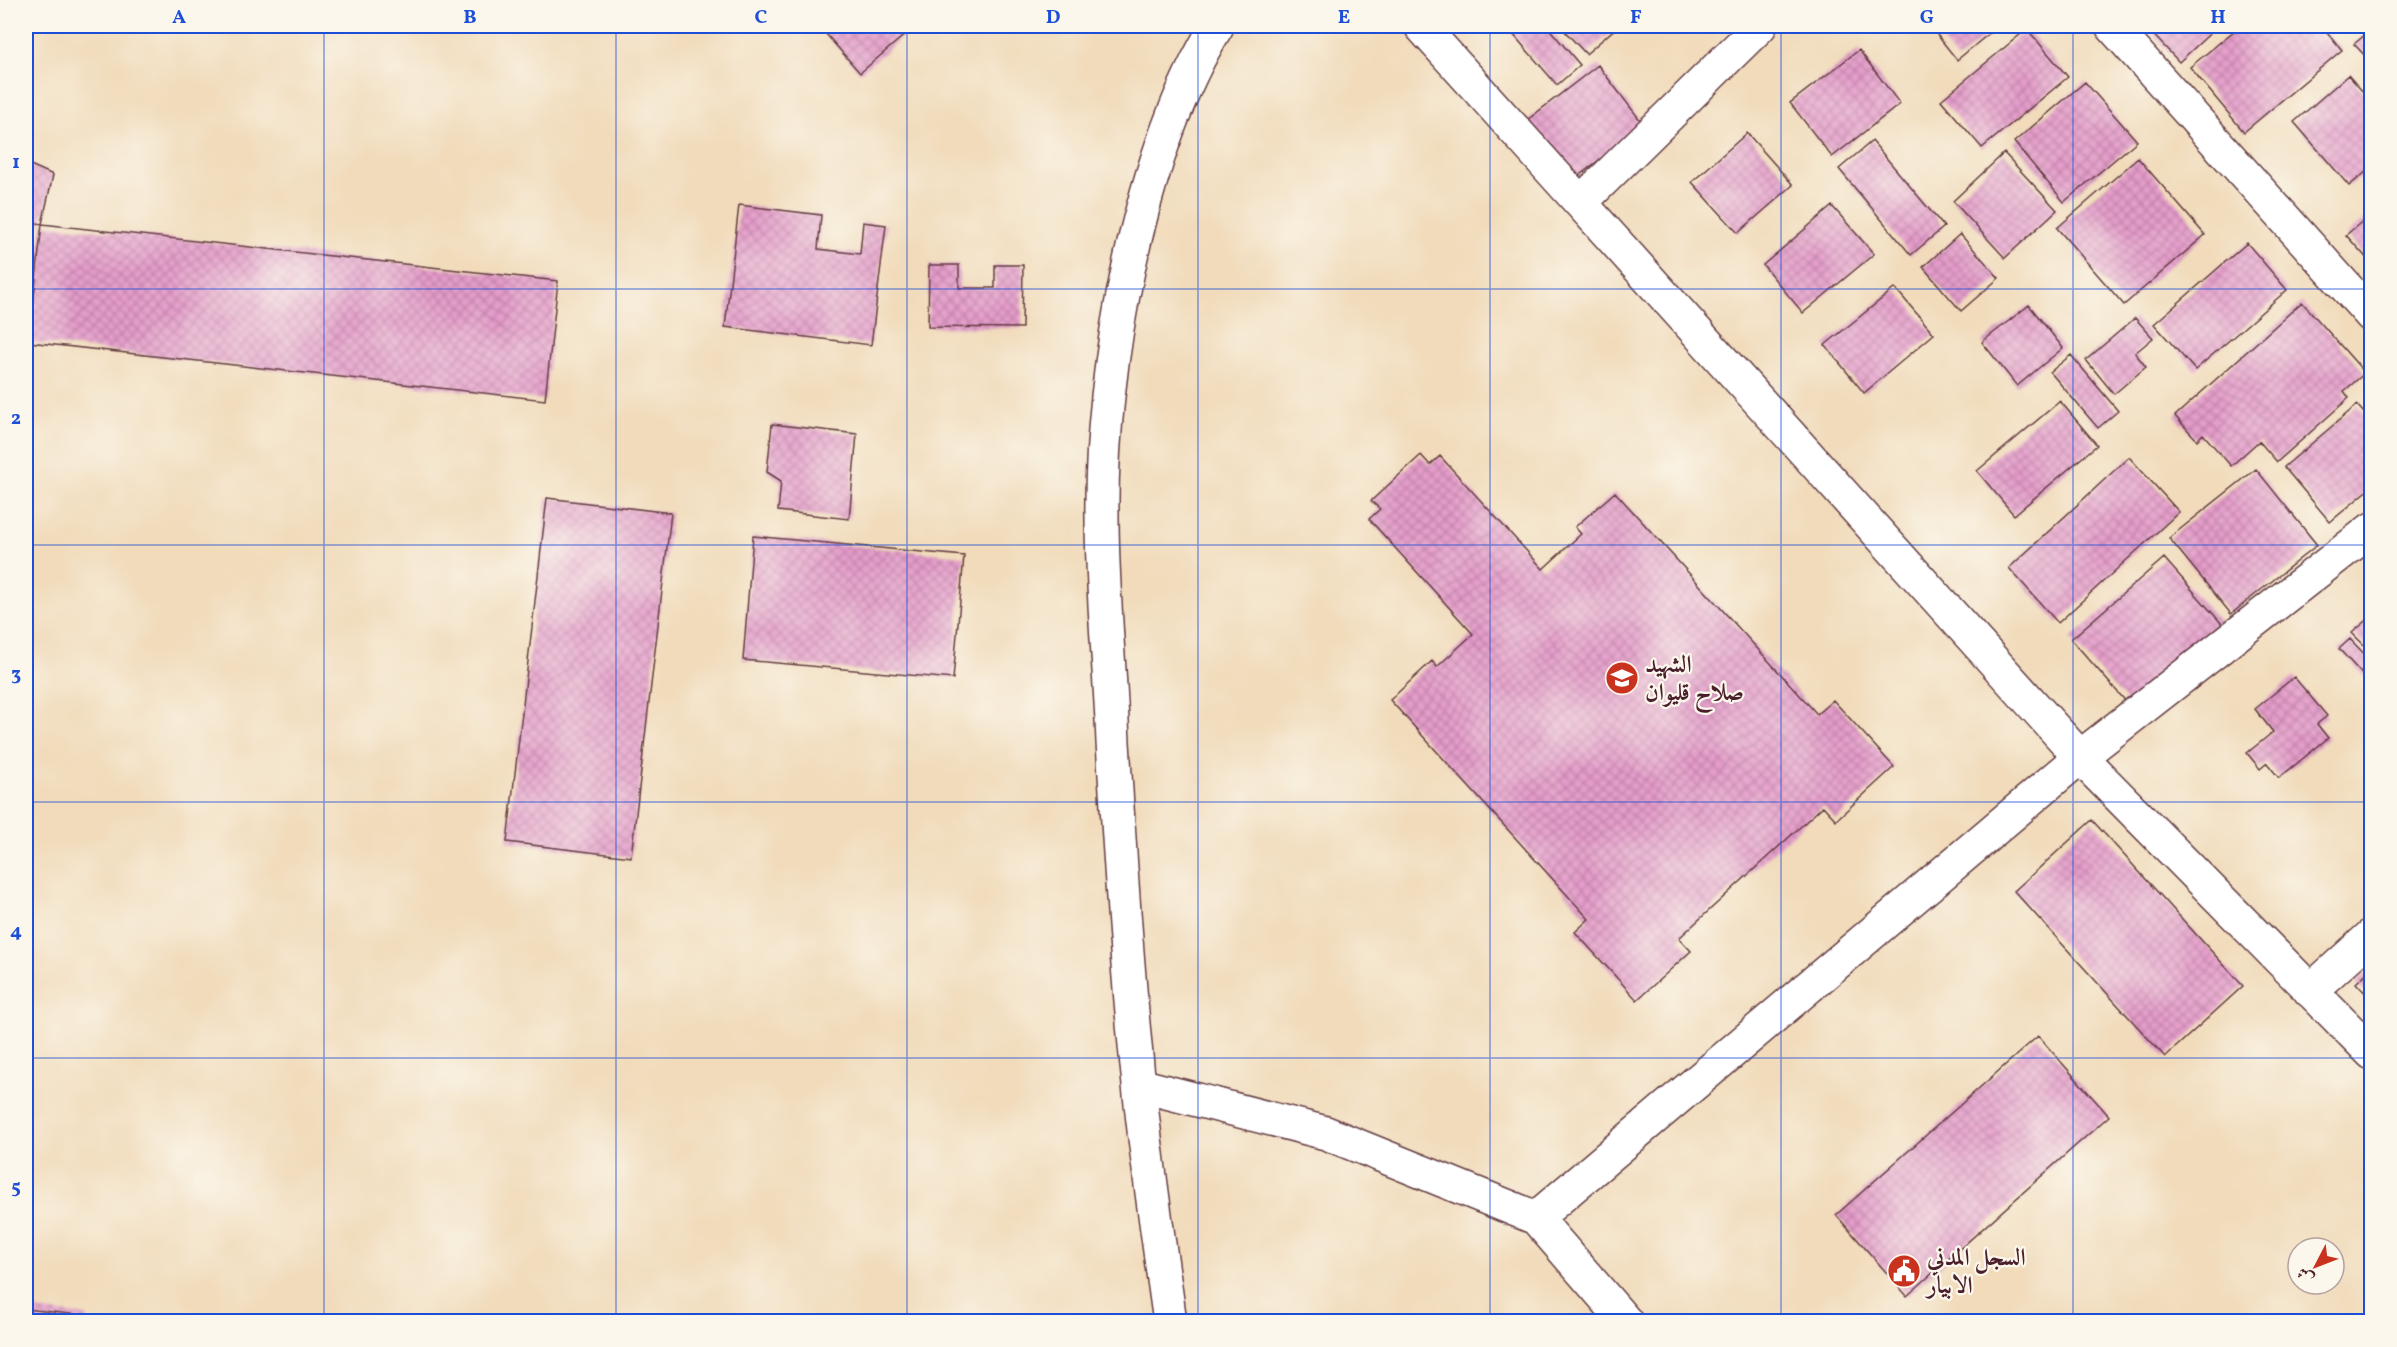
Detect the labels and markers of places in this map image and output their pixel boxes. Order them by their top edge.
place label: الشهيد صلاح قليوان [1645,649,1744,714]
school or university icon: الشهيد صلاح قليوان [1604,660,1640,696]
place label: السجل المدني الابيار [1924,1242,2026,1304]
public building icon: السجل المدني الابيار [1886,1253,1922,1289]

